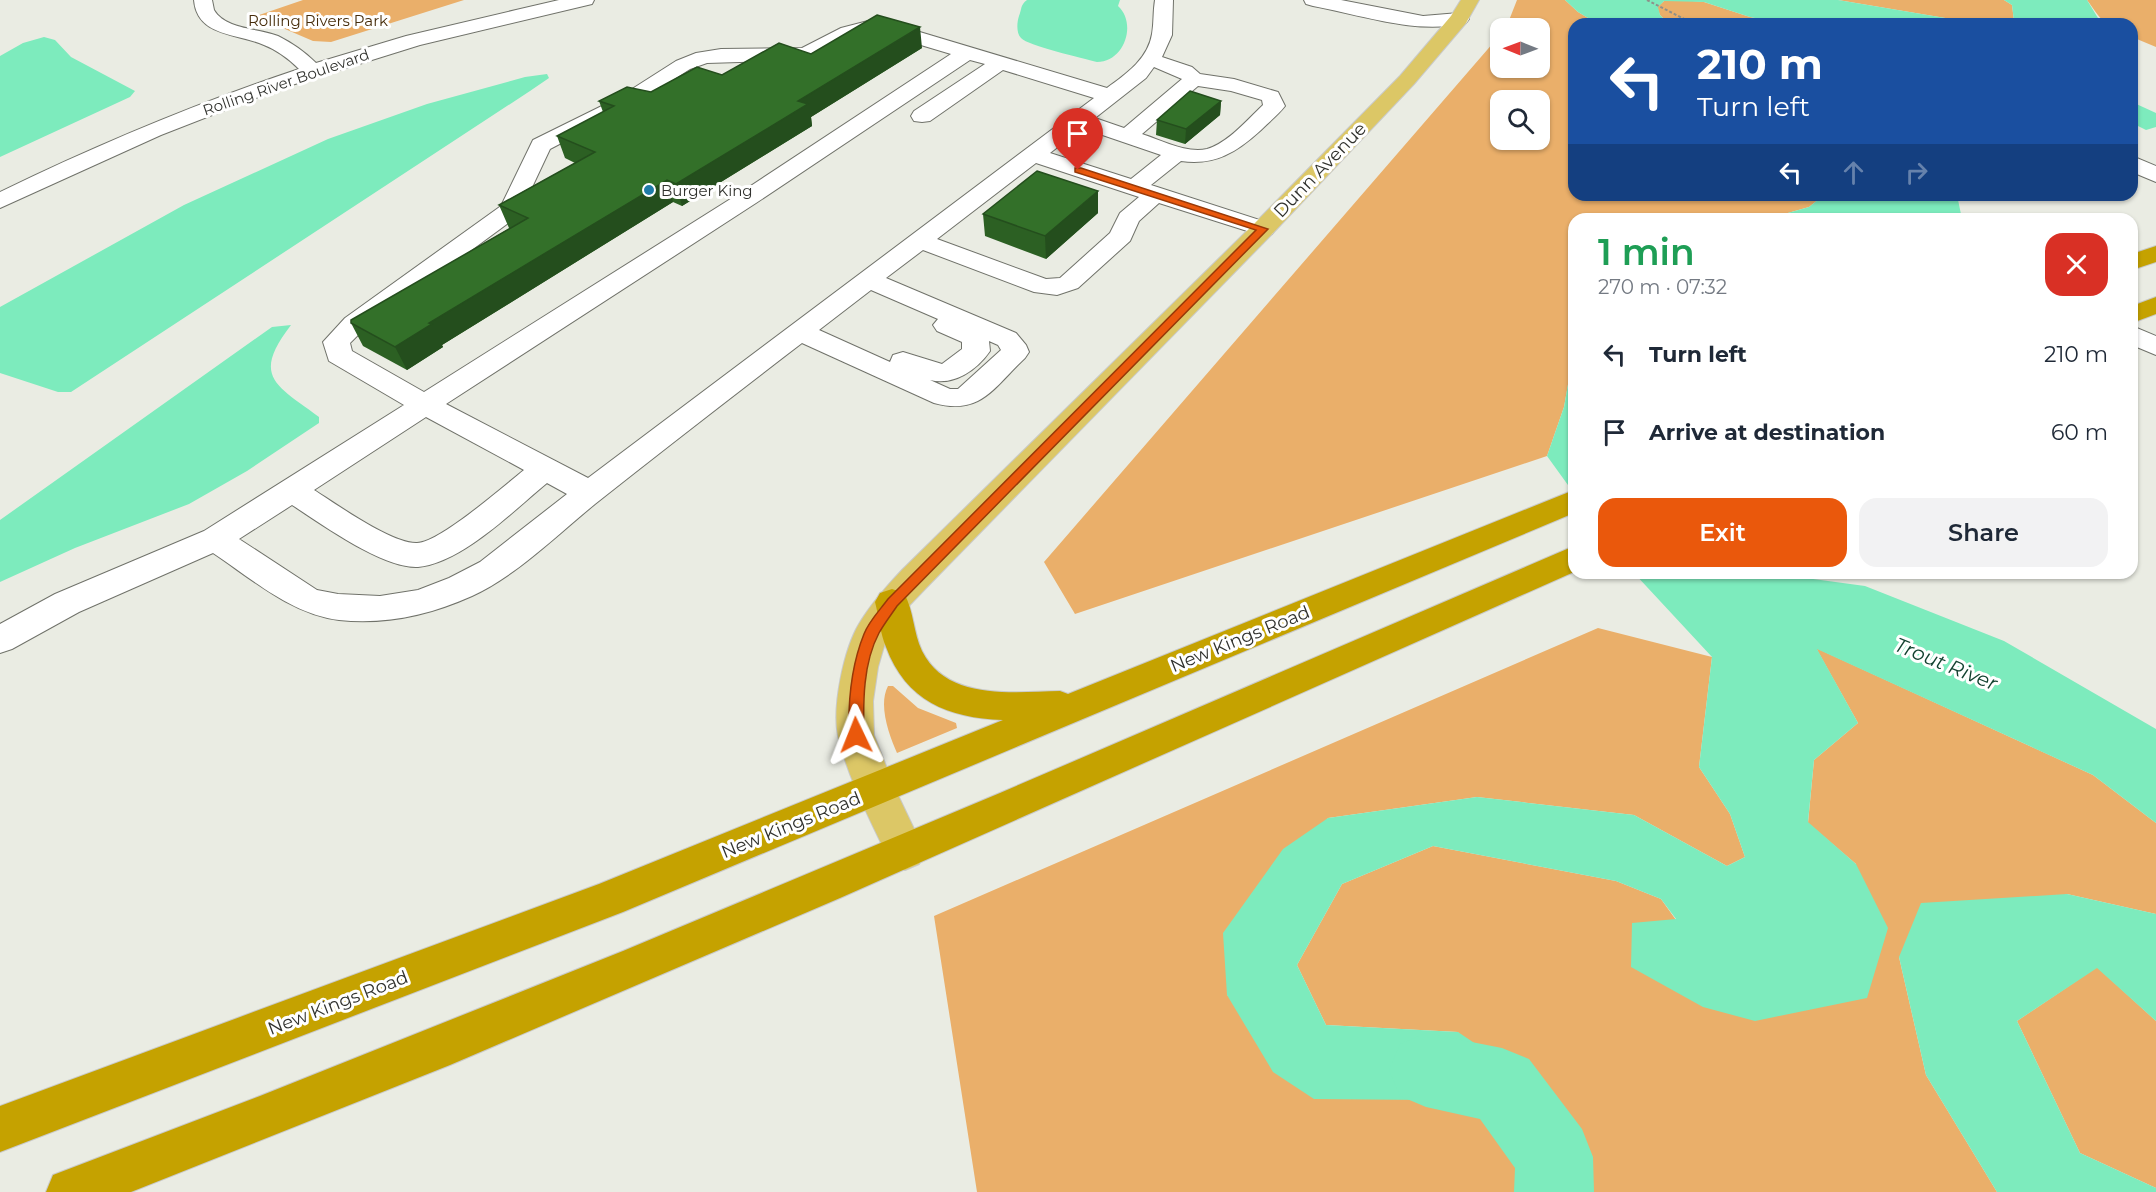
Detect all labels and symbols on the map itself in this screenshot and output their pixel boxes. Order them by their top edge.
park label: Rolling Rivers Park [248,11,388,30]
north arrow [1490,18,1550,78]
street label: Rolling River Boulevard [200,45,372,119]
pin [1052,108,1103,170]
street label: Dunn Avenue [1269,118,1371,222]
place label: Burger King [661,181,753,200]
marker: Burger King [642,183,656,197]
street label: New Kings Road [1167,601,1313,677]
water label: Trout River [1891,632,2002,696]
position arrow [824,703,888,767]
street label: New Kings Road [718,787,864,863]
street label: New Kings Road [265,966,411,1040]

